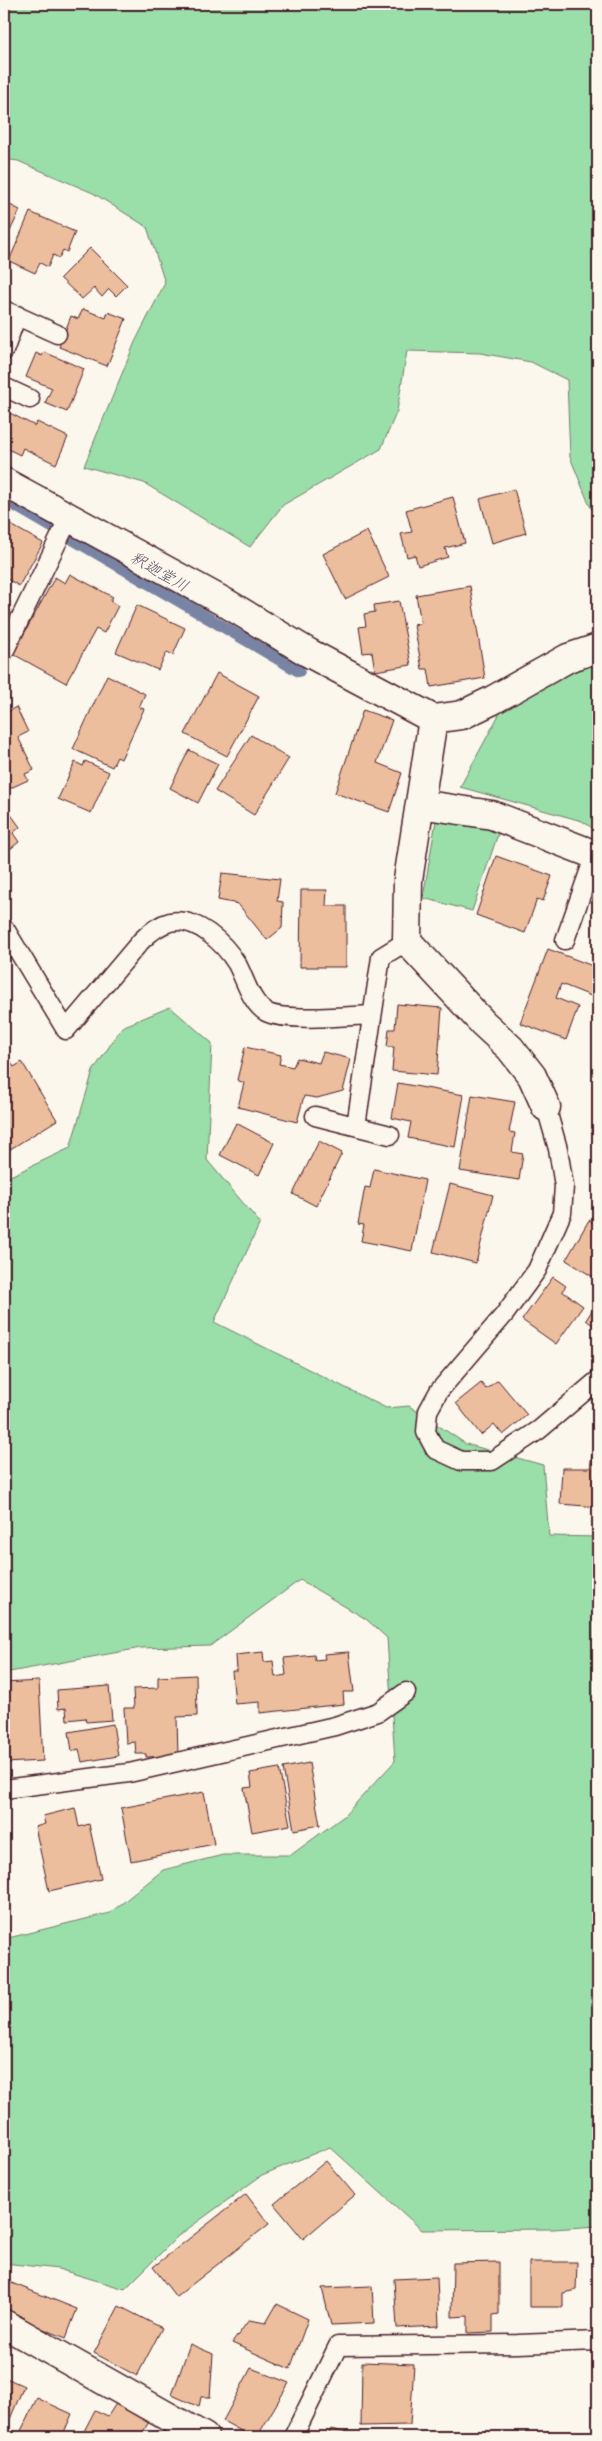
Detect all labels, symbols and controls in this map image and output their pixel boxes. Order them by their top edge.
water label: 釈迦堂川 [125,547,192,599]

